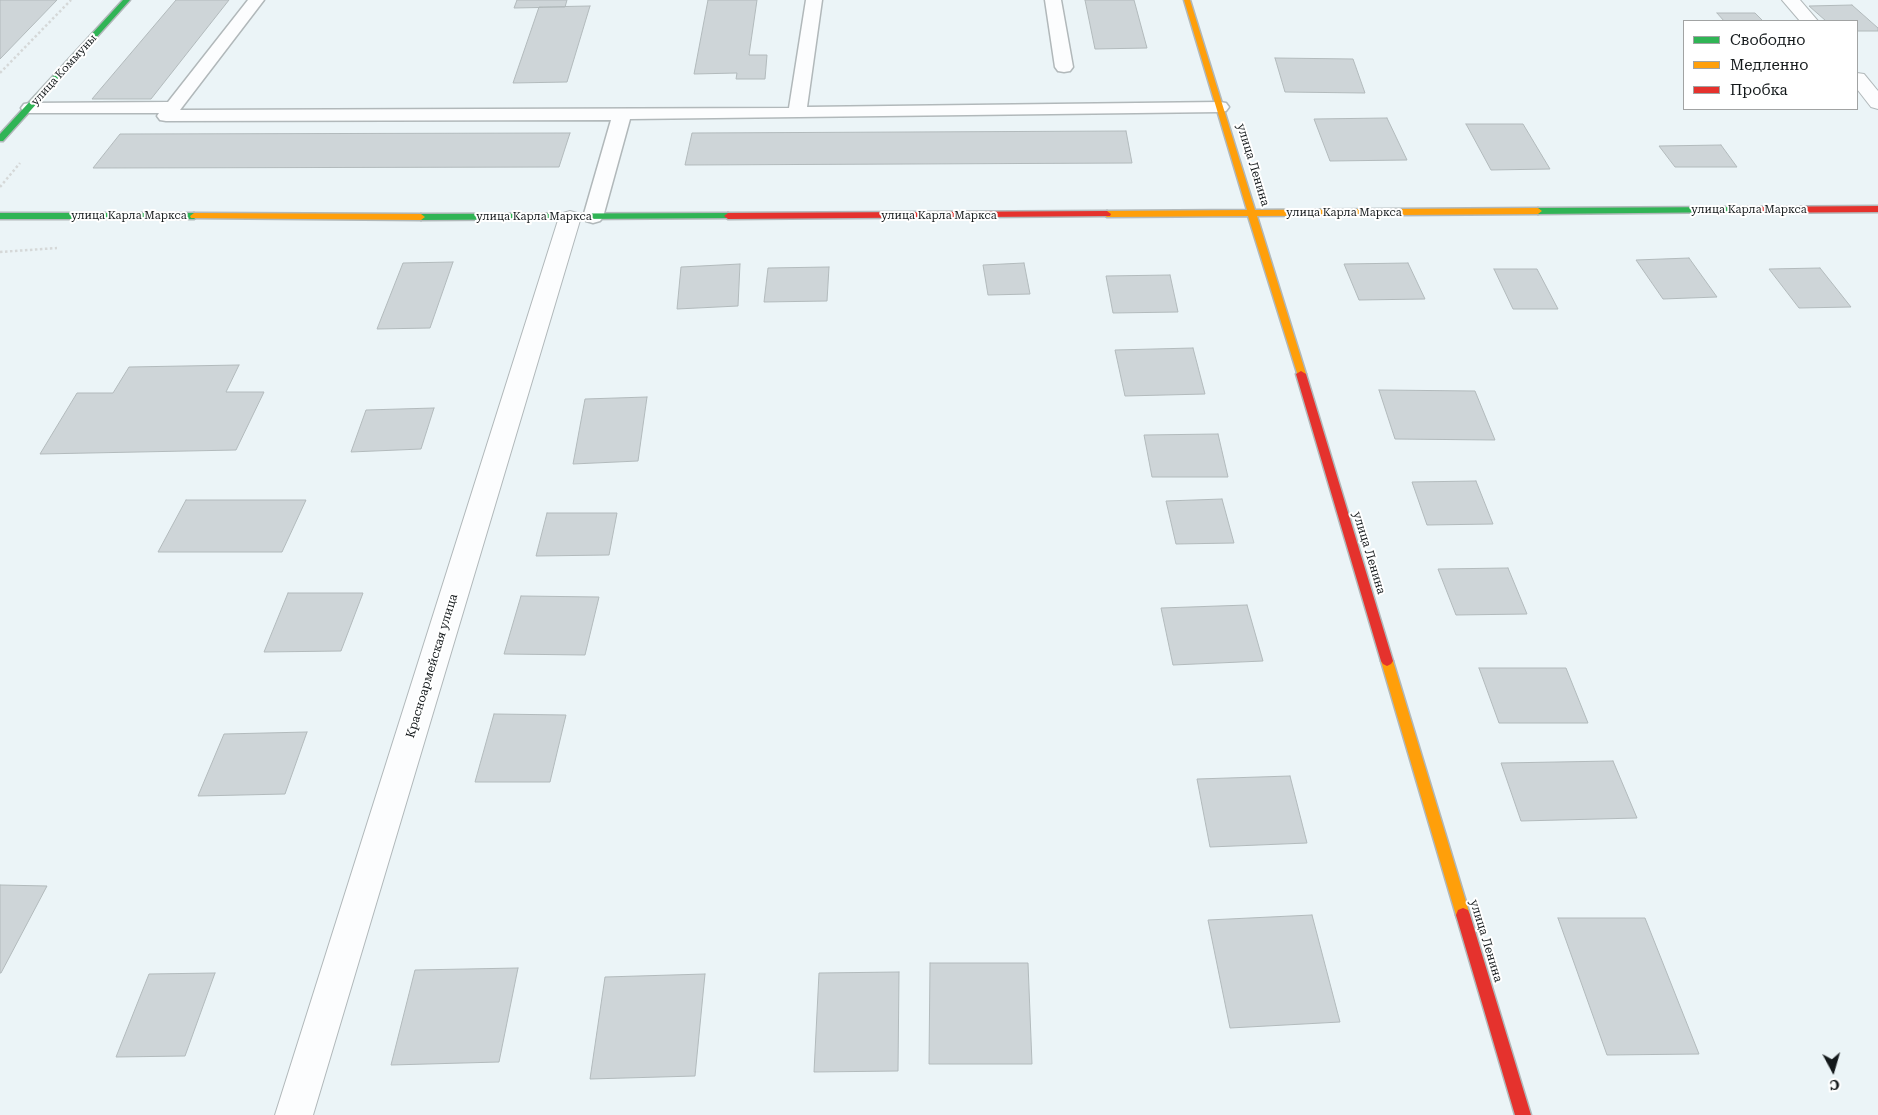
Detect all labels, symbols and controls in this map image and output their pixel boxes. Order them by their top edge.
legend [1683,20,1858,110]
text: Свободно [1730,31,1805,49]
street label: улица Коммуны [29,32,99,108]
text: Медленно [1730,56,1809,74]
text: Пробка [1730,81,1788,99]
street label: улица Ленина [1234,122,1272,208]
street label: улица Карла Маркса [1691,203,1807,217]
street label: улица Карла Маркса [1286,206,1402,220]
street label: улица Карла Маркса [71,209,187,223]
street label: улица Карла Маркса [881,209,997,223]
street label: улица Карла Маркса [476,210,592,224]
street label: улица Ленина [1350,510,1388,596]
street label: Красноармейская улица [403,592,461,740]
street label: улица Ленина [1467,898,1505,984]
north arrow [1808,1045,1858,1095]
text: С [1829,1076,1840,1093]

